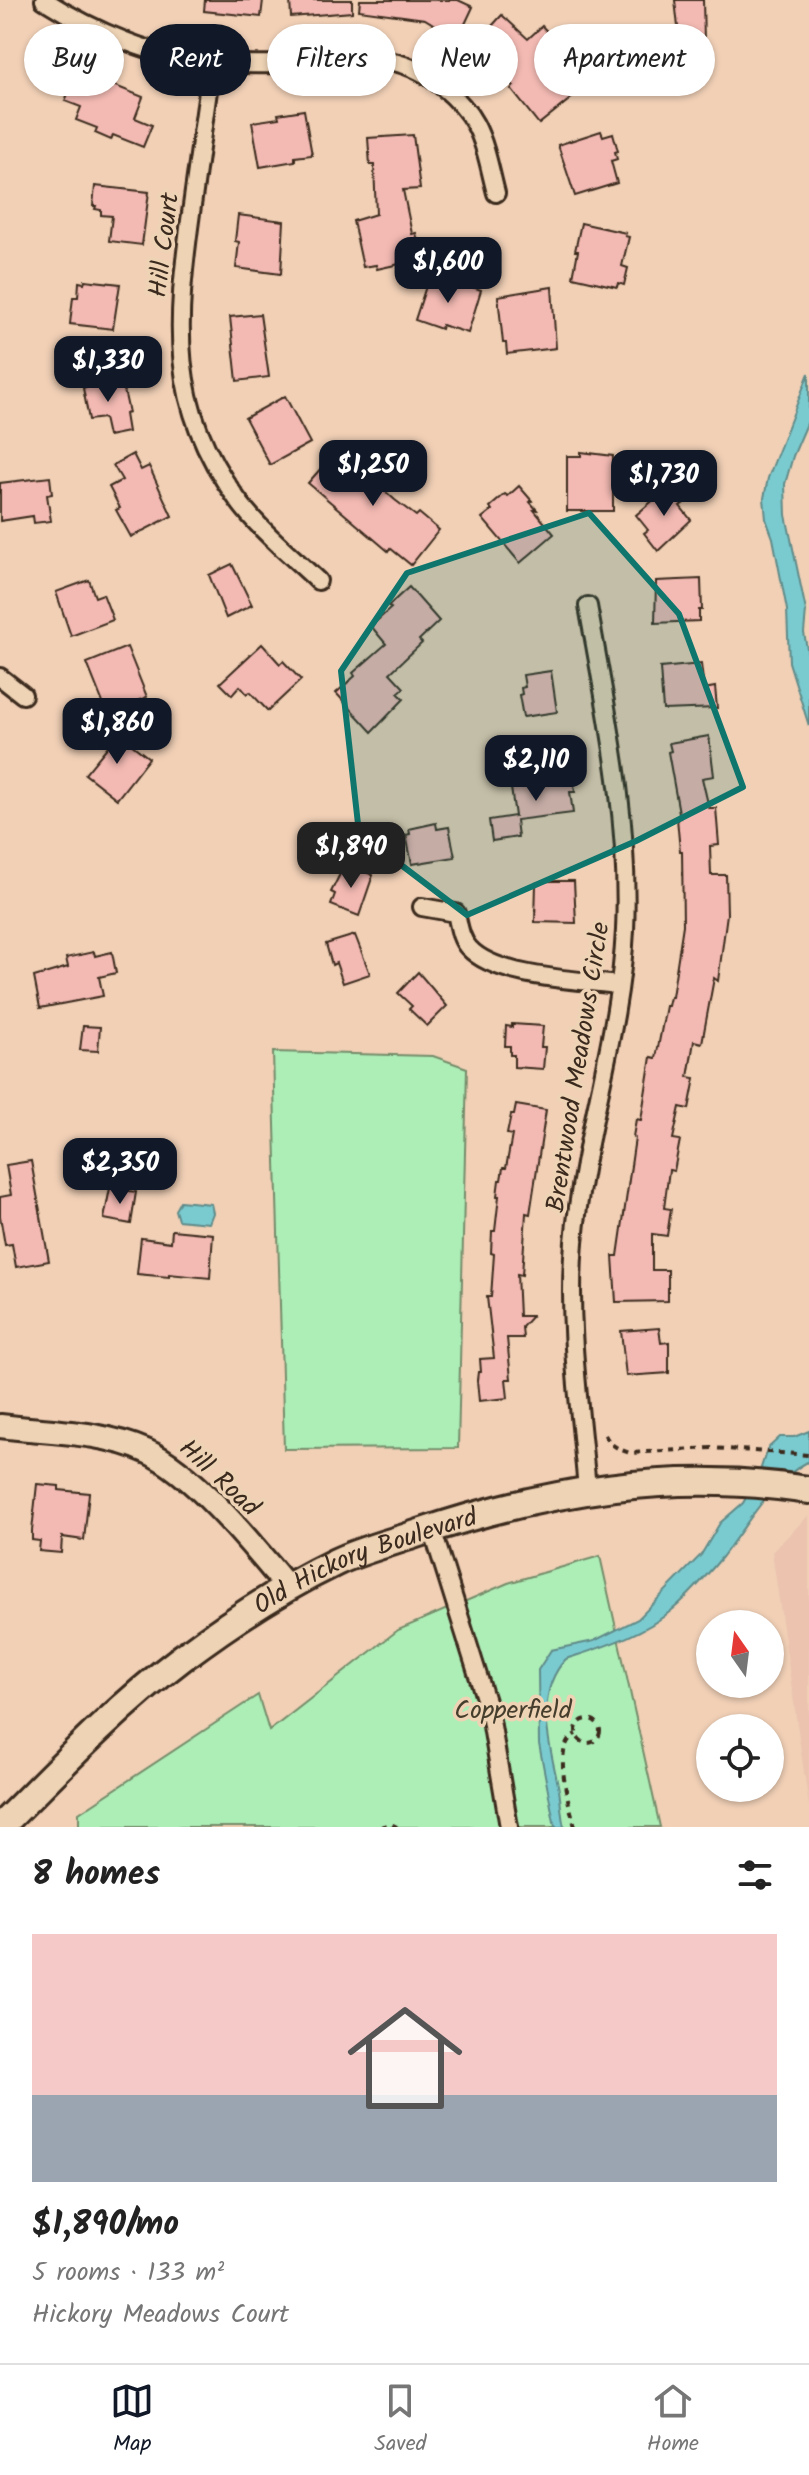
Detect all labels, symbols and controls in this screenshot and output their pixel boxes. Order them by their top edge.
chip: Buy [24,24,124,96]
chip: Rent [140,24,251,96]
chip: Filters [267,24,396,96]
chip: New [412,24,518,96]
chip: Apartment [534,24,715,96]
street label: Hill Court [138,190,192,300]
pin: $1,600 [383,237,513,305]
text: $1,600 [413,242,483,284]
pin: $1,330 [43,336,173,404]
text: $1,330 [72,341,144,383]
pin: $1,250 [308,440,438,508]
text: $1,250 [337,445,409,487]
pin: $1,730 [599,450,729,518]
text: $1,730 [629,455,699,497]
pin: $1,860 [52,698,182,766]
text: $1,860 [81,703,153,745]
pin: $2,110 [471,735,601,803]
text: $2,110 [503,740,569,782]
pin: $1,890 [286,822,416,890]
text: $1,890 [315,827,387,869]
street label: Brentwood Meadows Circle [535,919,623,1216]
pin: $2,350 [55,1138,185,1206]
text: $2,350 [81,1143,159,1185]
street label: Hill Road [168,1429,270,1528]
street label: Old Hickory Boulevard [245,1497,483,1627]
north arrow [696,1610,784,1698]
map controls [696,1610,784,1802]
park label: Copperfield [454,1690,573,1732]
button: locate [696,1714,784,1802]
text: 8 homes [32,1848,160,1902]
icon: filters [733,1853,777,1897]
icon: home [333,1986,477,2130]
text: $1,890/mo [32,2198,179,2252]
text: 5 rooms · 133 m² [32,2252,224,2294]
text: Hickory Meadows Court [32,2294,289,2336]
tab: Map [110,2379,154,2462]
tab: Saved [374,2379,427,2462]
tab: Home [647,2379,699,2462]

